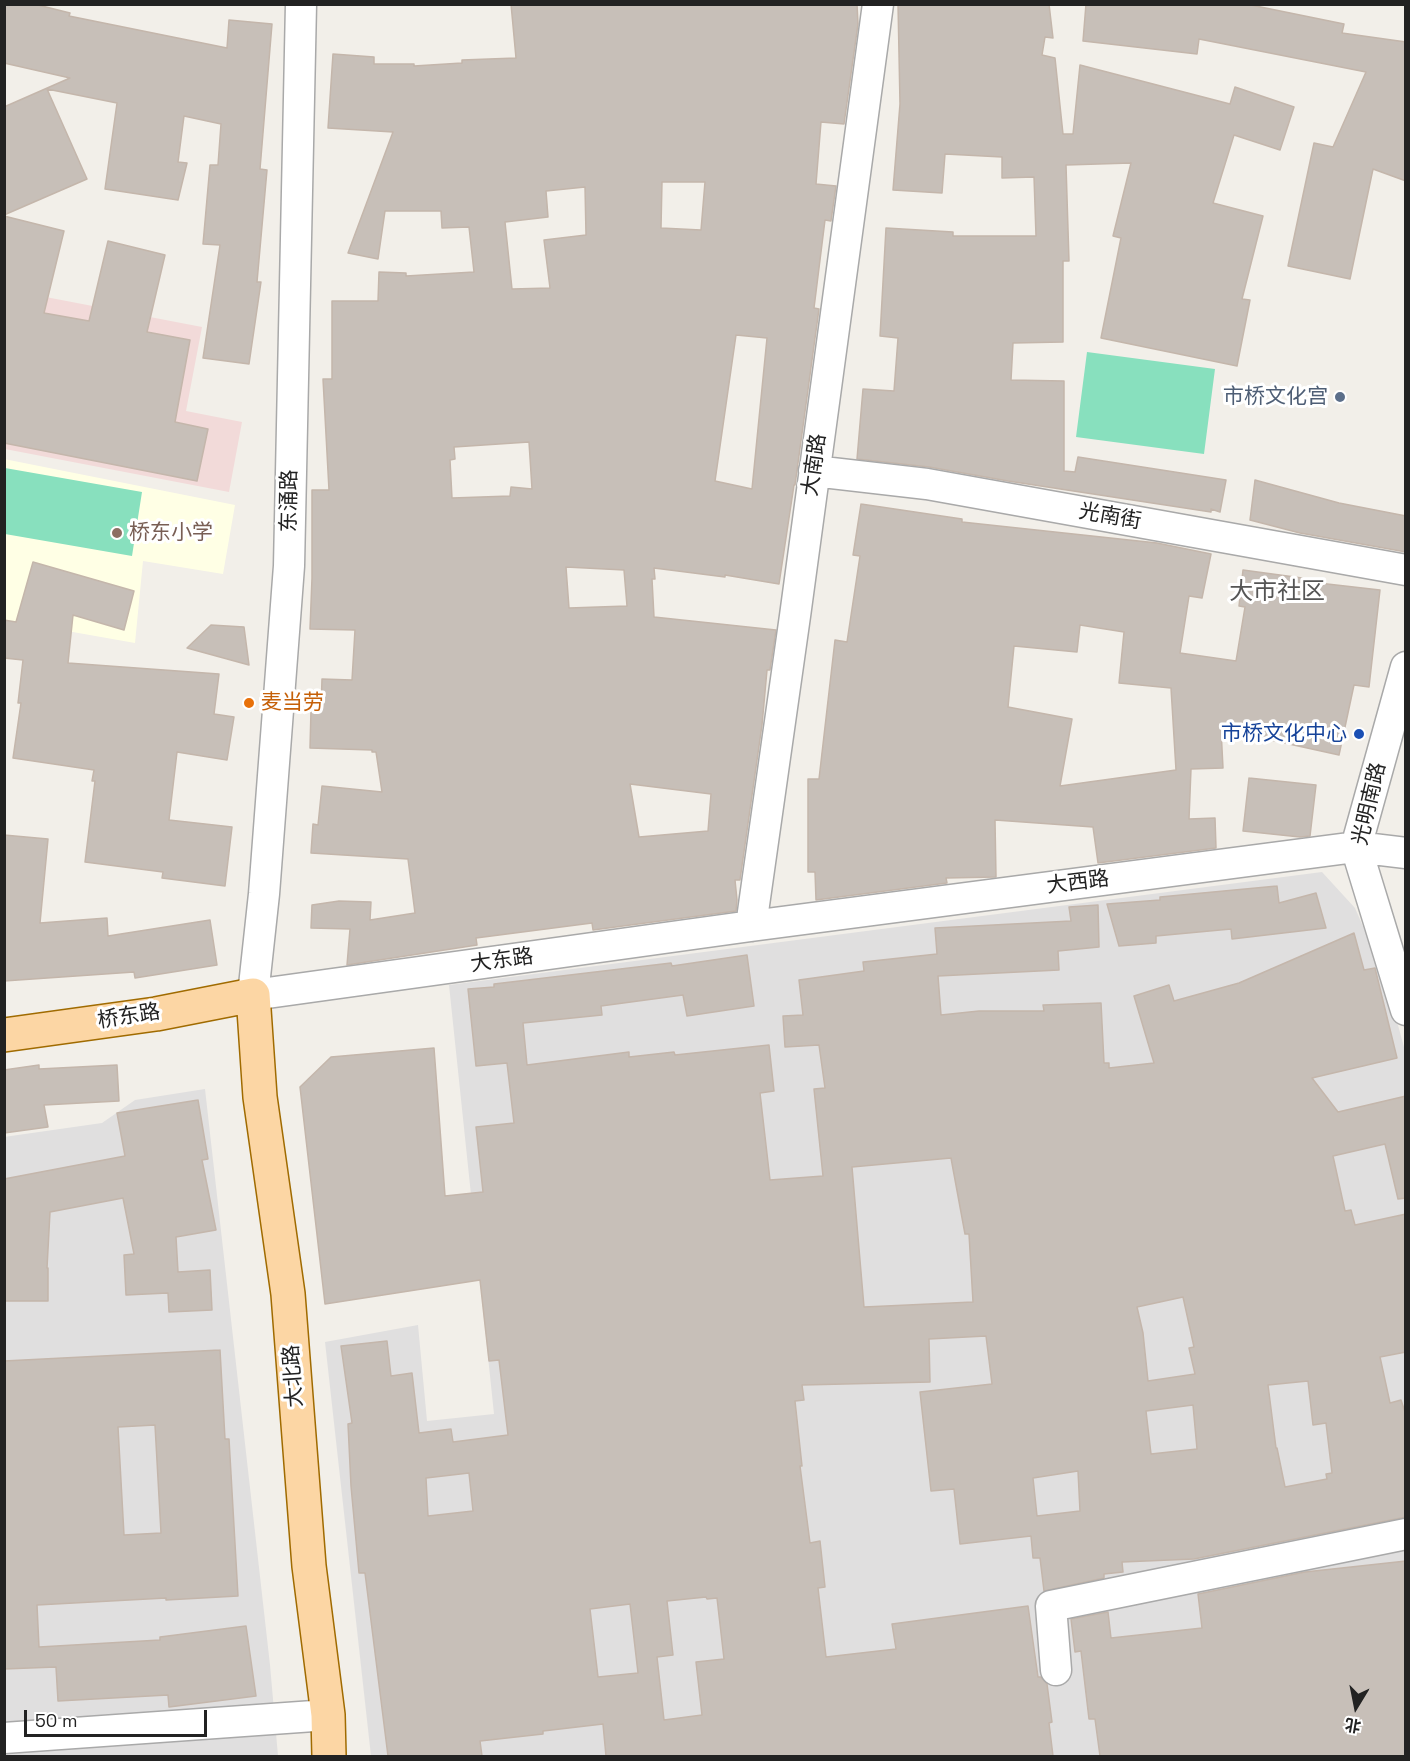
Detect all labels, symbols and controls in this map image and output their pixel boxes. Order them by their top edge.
place label: 市桥文化宫 [1223,384,1328,410]
marker: 市桥文化宫 [1333,390,1347,404]
street label: 大南路 [798,432,832,498]
street label: 东涌路 [277,469,303,533]
street label: 光南街 [1077,499,1143,535]
place label: 桥东小学 [129,520,213,546]
marker: 桥东小学 [110,526,124,540]
district label: 大市社区 [1229,578,1325,606]
place label: 麦当劳 [261,690,324,716]
marker: 麦当劳 [242,696,256,710]
place label: 市桥文化中心 [1221,721,1347,747]
marker: 市桥文化中心 [1352,727,1366,741]
street label: 光明南路 [1348,760,1392,848]
street label: 大西路 [1045,867,1111,899]
street label: 大东路 [469,944,535,978]
street label: 桥东路 [96,1000,162,1034]
street label: 大北路 [279,1344,309,1408]
north arrow [1326,1677,1386,1737]
scale bar [27,1698,210,1736]
text: 50 m [35,1709,77,1732]
text: 北 [1343,1713,1363,1737]

